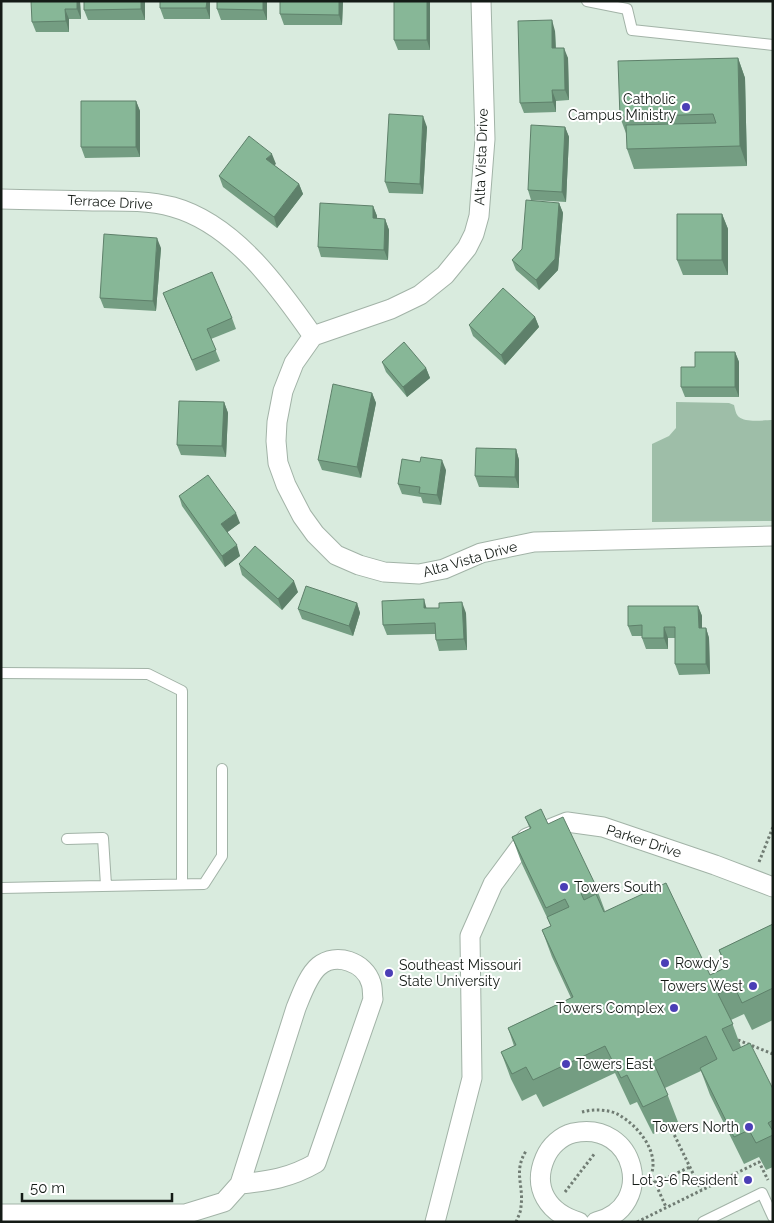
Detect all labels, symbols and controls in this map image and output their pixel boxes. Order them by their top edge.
place label: Catholic Campus Ministry [568,91,676,123]
marker: Catholic Campus Ministry [680,101,692,113]
street label: Alta Vista Drive [471,108,491,206]
street label: Terrace Drive [67,192,153,212]
street label: Alta Vista Drive [421,538,519,580]
street label: Parker Drive [604,821,684,861]
place label: Towers South [574,879,662,895]
marker: Towers South [558,881,570,893]
place label: Rowdy's [675,955,729,971]
place label: Southeast Missouri State University [399,957,521,989]
marker: Rowdy's [659,957,671,969]
marker: Southeast Missouri State University [383,967,395,979]
place label: Towers West [660,978,743,994]
marker: Towers West [747,980,759,992]
place label: Towers Complex [556,1000,664,1016]
marker: Towers Complex [668,1002,680,1014]
place label: Towers East [576,1056,654,1072]
marker: Towers East [560,1058,572,1070]
place label: Towers North [653,1119,739,1135]
marker: Towers North [743,1121,755,1133]
scale bar [22,1170,172,1202]
place label: Lot 3-6 Resident [631,1172,738,1188]
marker: Lot 3-6 Resident [742,1174,754,1186]
text: 50 m [30,1179,65,1197]

